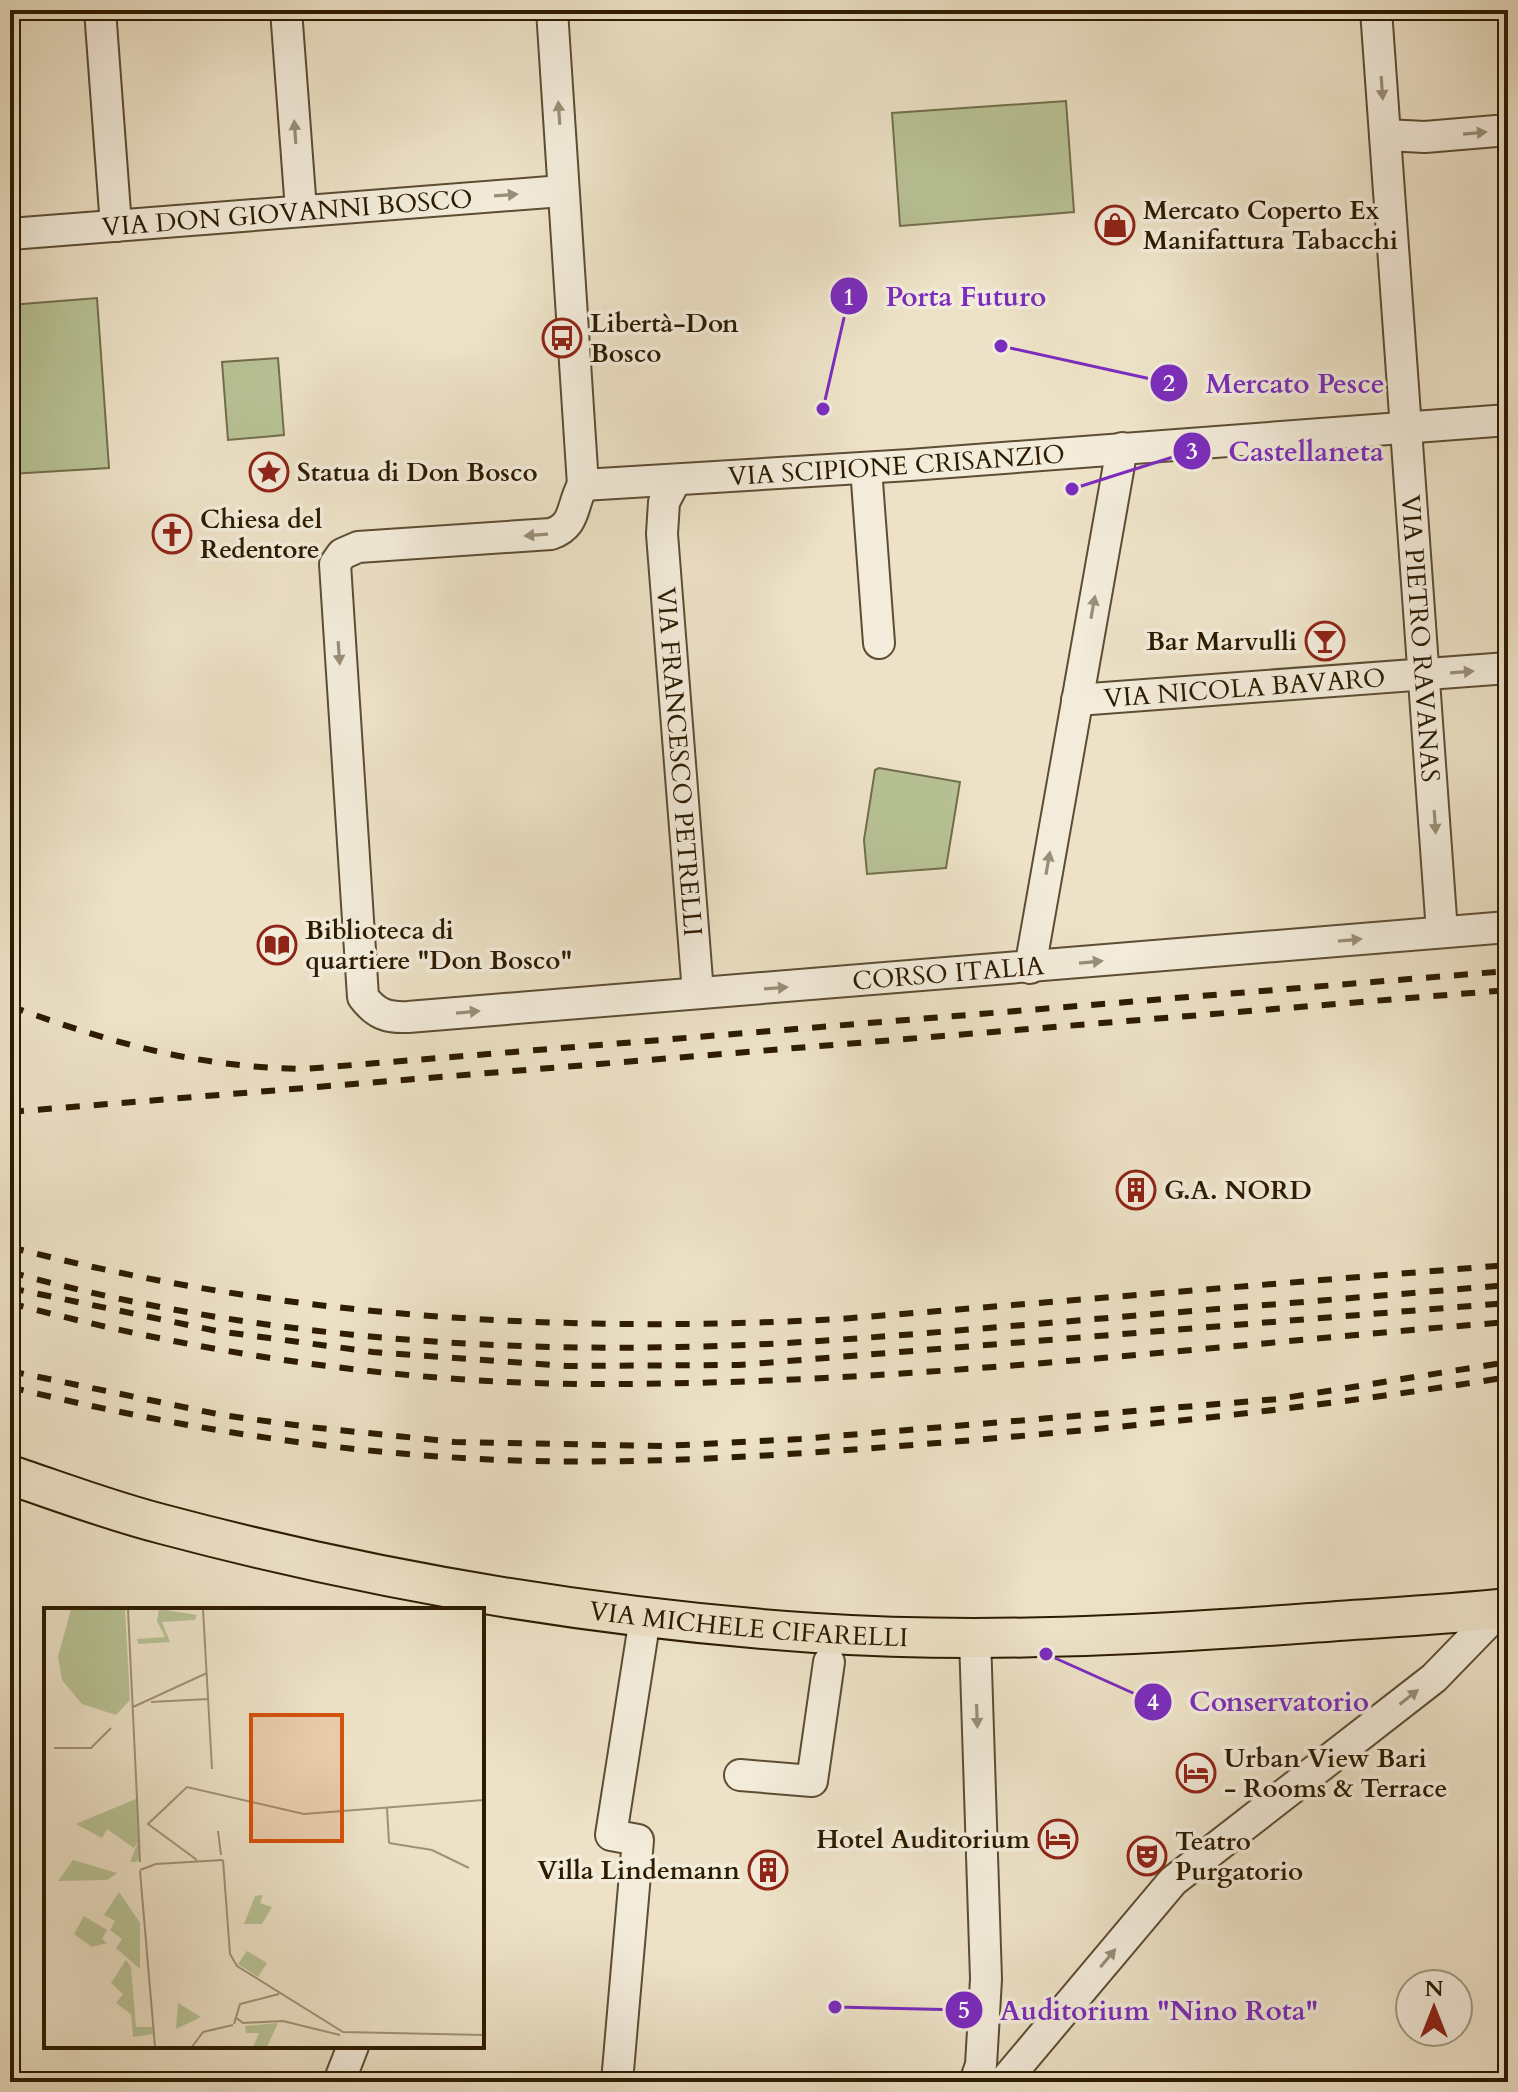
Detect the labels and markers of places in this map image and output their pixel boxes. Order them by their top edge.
place label: Mercato Coperto Ex Manifattura Tabacchi [1143,193,1398,258]
shop icon: Mercato Coperto Ex Manifattura Tabacchi [1094,204,1136,246]
callout: Porta Futuro [829,270,1062,322]
place label: Libertà-Don Bosco [590,306,739,371]
bus stop icon: Libertà-Don Bosco [541,317,583,359]
callout: Mercato Pesce [1149,357,1400,409]
callout: Castellaneta [1172,425,1400,477]
place icon: Statua di Don Bosco [248,451,290,493]
place label: Statua di Don Bosco [297,455,538,490]
place label: Chiesa del Redentore [200,502,323,567]
church icon: Chiesa del Redentore [151,513,193,555]
bar icon: Bar Marvulli [1304,620,1346,662]
place label: Bar Marvulli [1146,624,1297,659]
place label: Biblioteca di quartiere "Don Bosco" [305,913,572,978]
library icon: Biblioteca di quartiere "Don Bosco" [256,924,298,966]
building icon: G.A. NORD [1115,1169,1157,1211]
place label: G.A. NORD [1164,1173,1312,1208]
callout: Conservatorio [1133,1676,1385,1728]
place label: Urban View Bari - Rooms & Terrace [1224,1741,1447,1806]
hotel icon: Urban View Bari - Rooms & Terrace [1175,1752,1217,1794]
hotel icon: Hotel Auditorium [1037,1818,1079,1860]
place label: Hotel Auditorium [816,1822,1030,1857]
place label: Teatro Purgatorio [1175,1824,1303,1889]
theatre icon: Teatro Purgatorio [1126,1835,1168,1877]
building icon: Villa Lindemann [747,1849,789,1891]
place label: Villa Lindemann [537,1853,740,1888]
callout: Auditorium "Nino Rota" [944,1984,1334,2036]

